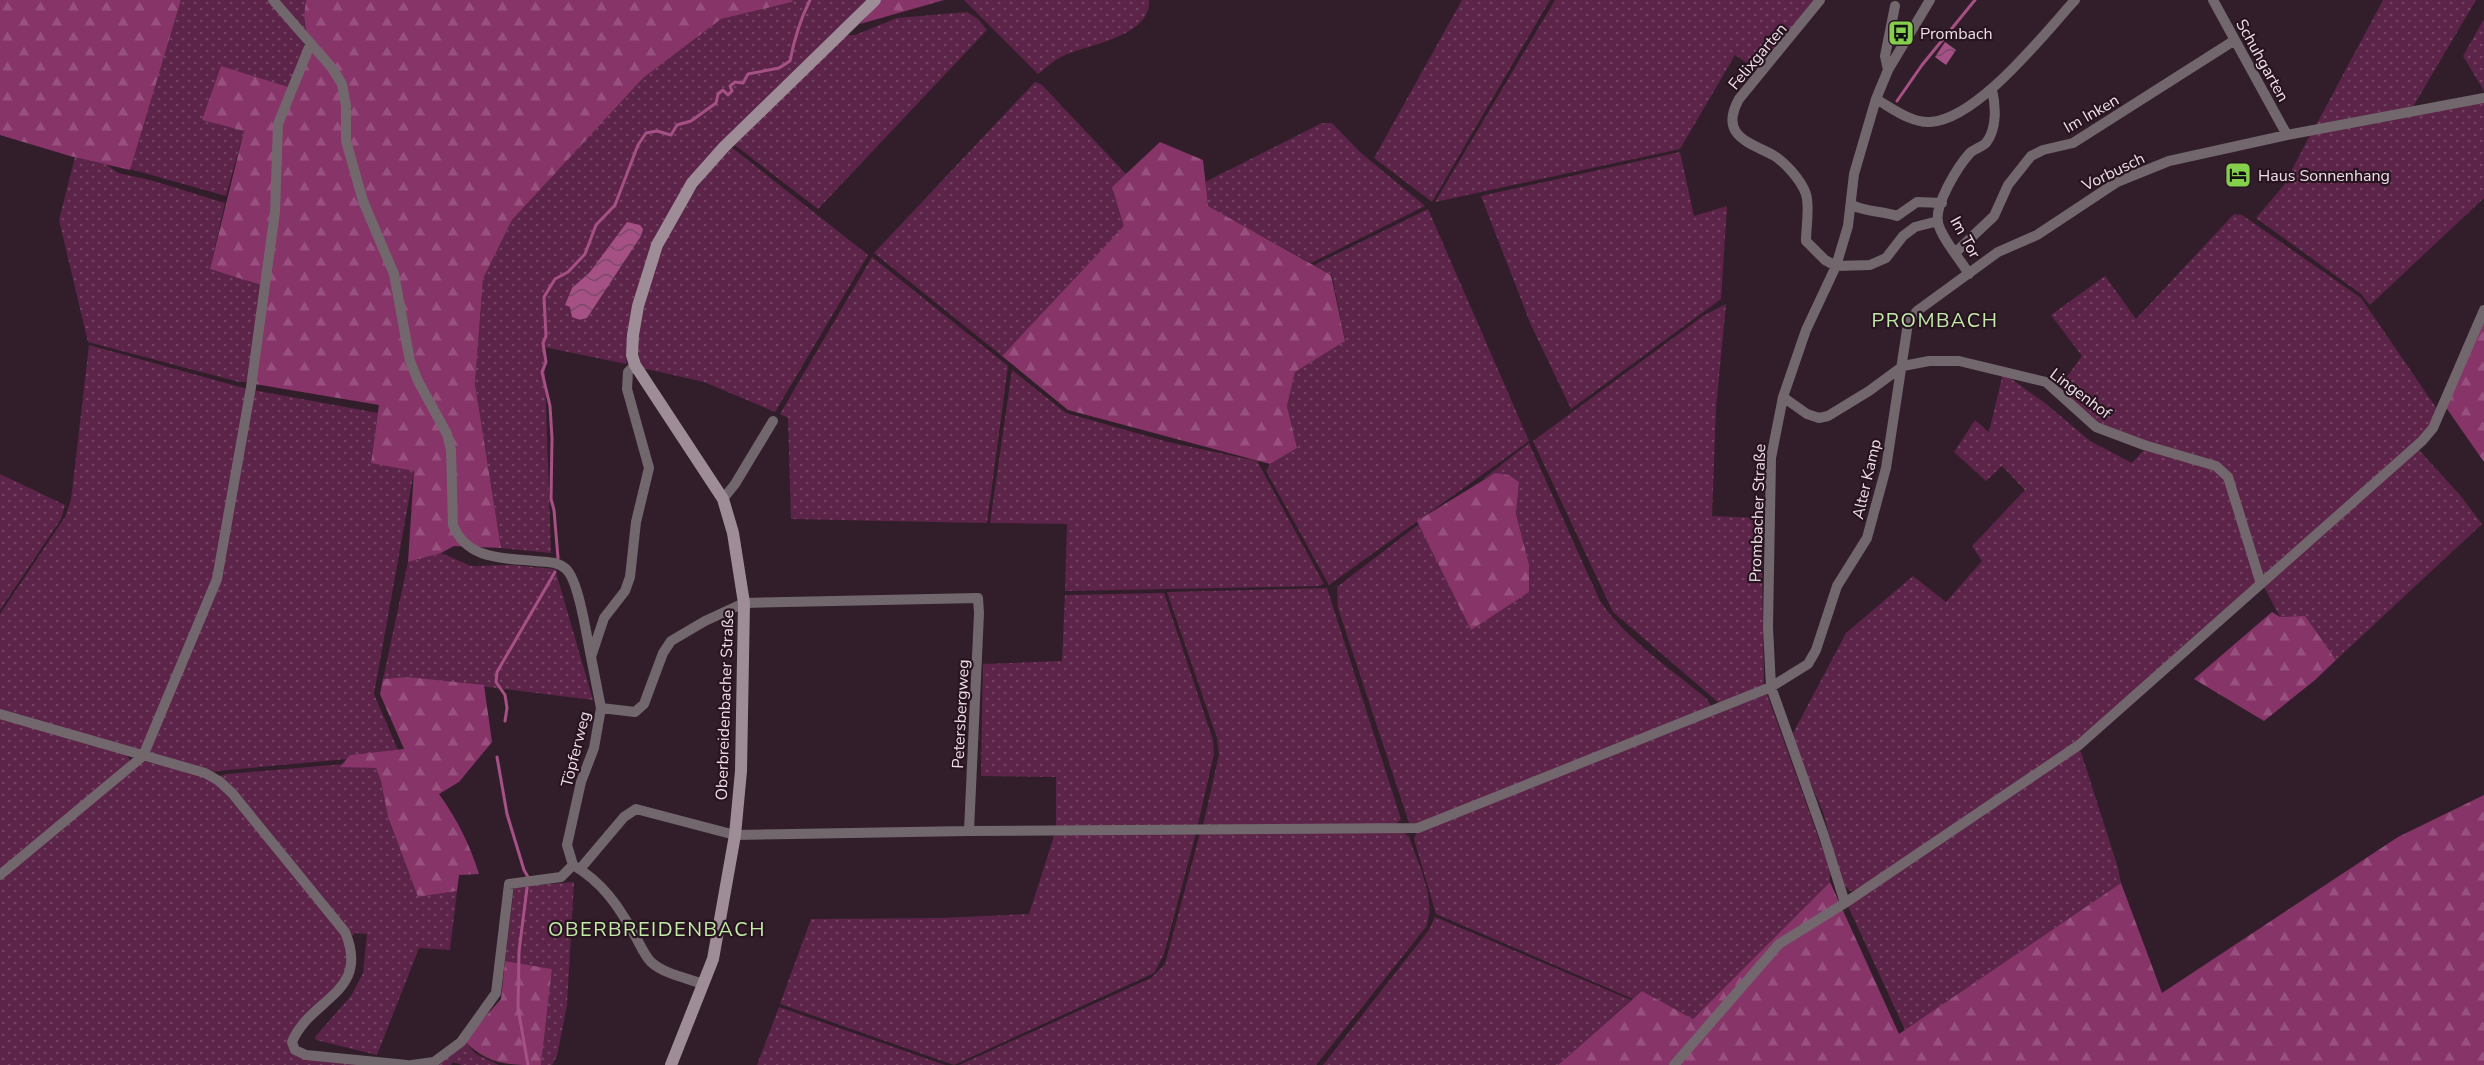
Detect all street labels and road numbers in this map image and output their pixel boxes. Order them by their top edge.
street label: Schuhgarten [2230,15,2294,106]
street label: Felixgarten [1723,19,1792,95]
street label: Im Inken [2060,89,2123,139]
street label: Vorbusch [2078,147,2148,197]
street label: Im Tor [1945,212,1986,263]
street label: Lingenhof [2045,363,2116,425]
street label: Alter Kamp [1847,437,1887,521]
street label: Prombacher Straße [1745,443,1771,583]
street label: Oberbreidenbacher Straße [711,609,739,801]
street label: Petersbergweg [947,659,975,769]
street label: Töpferweg [556,709,596,790]

